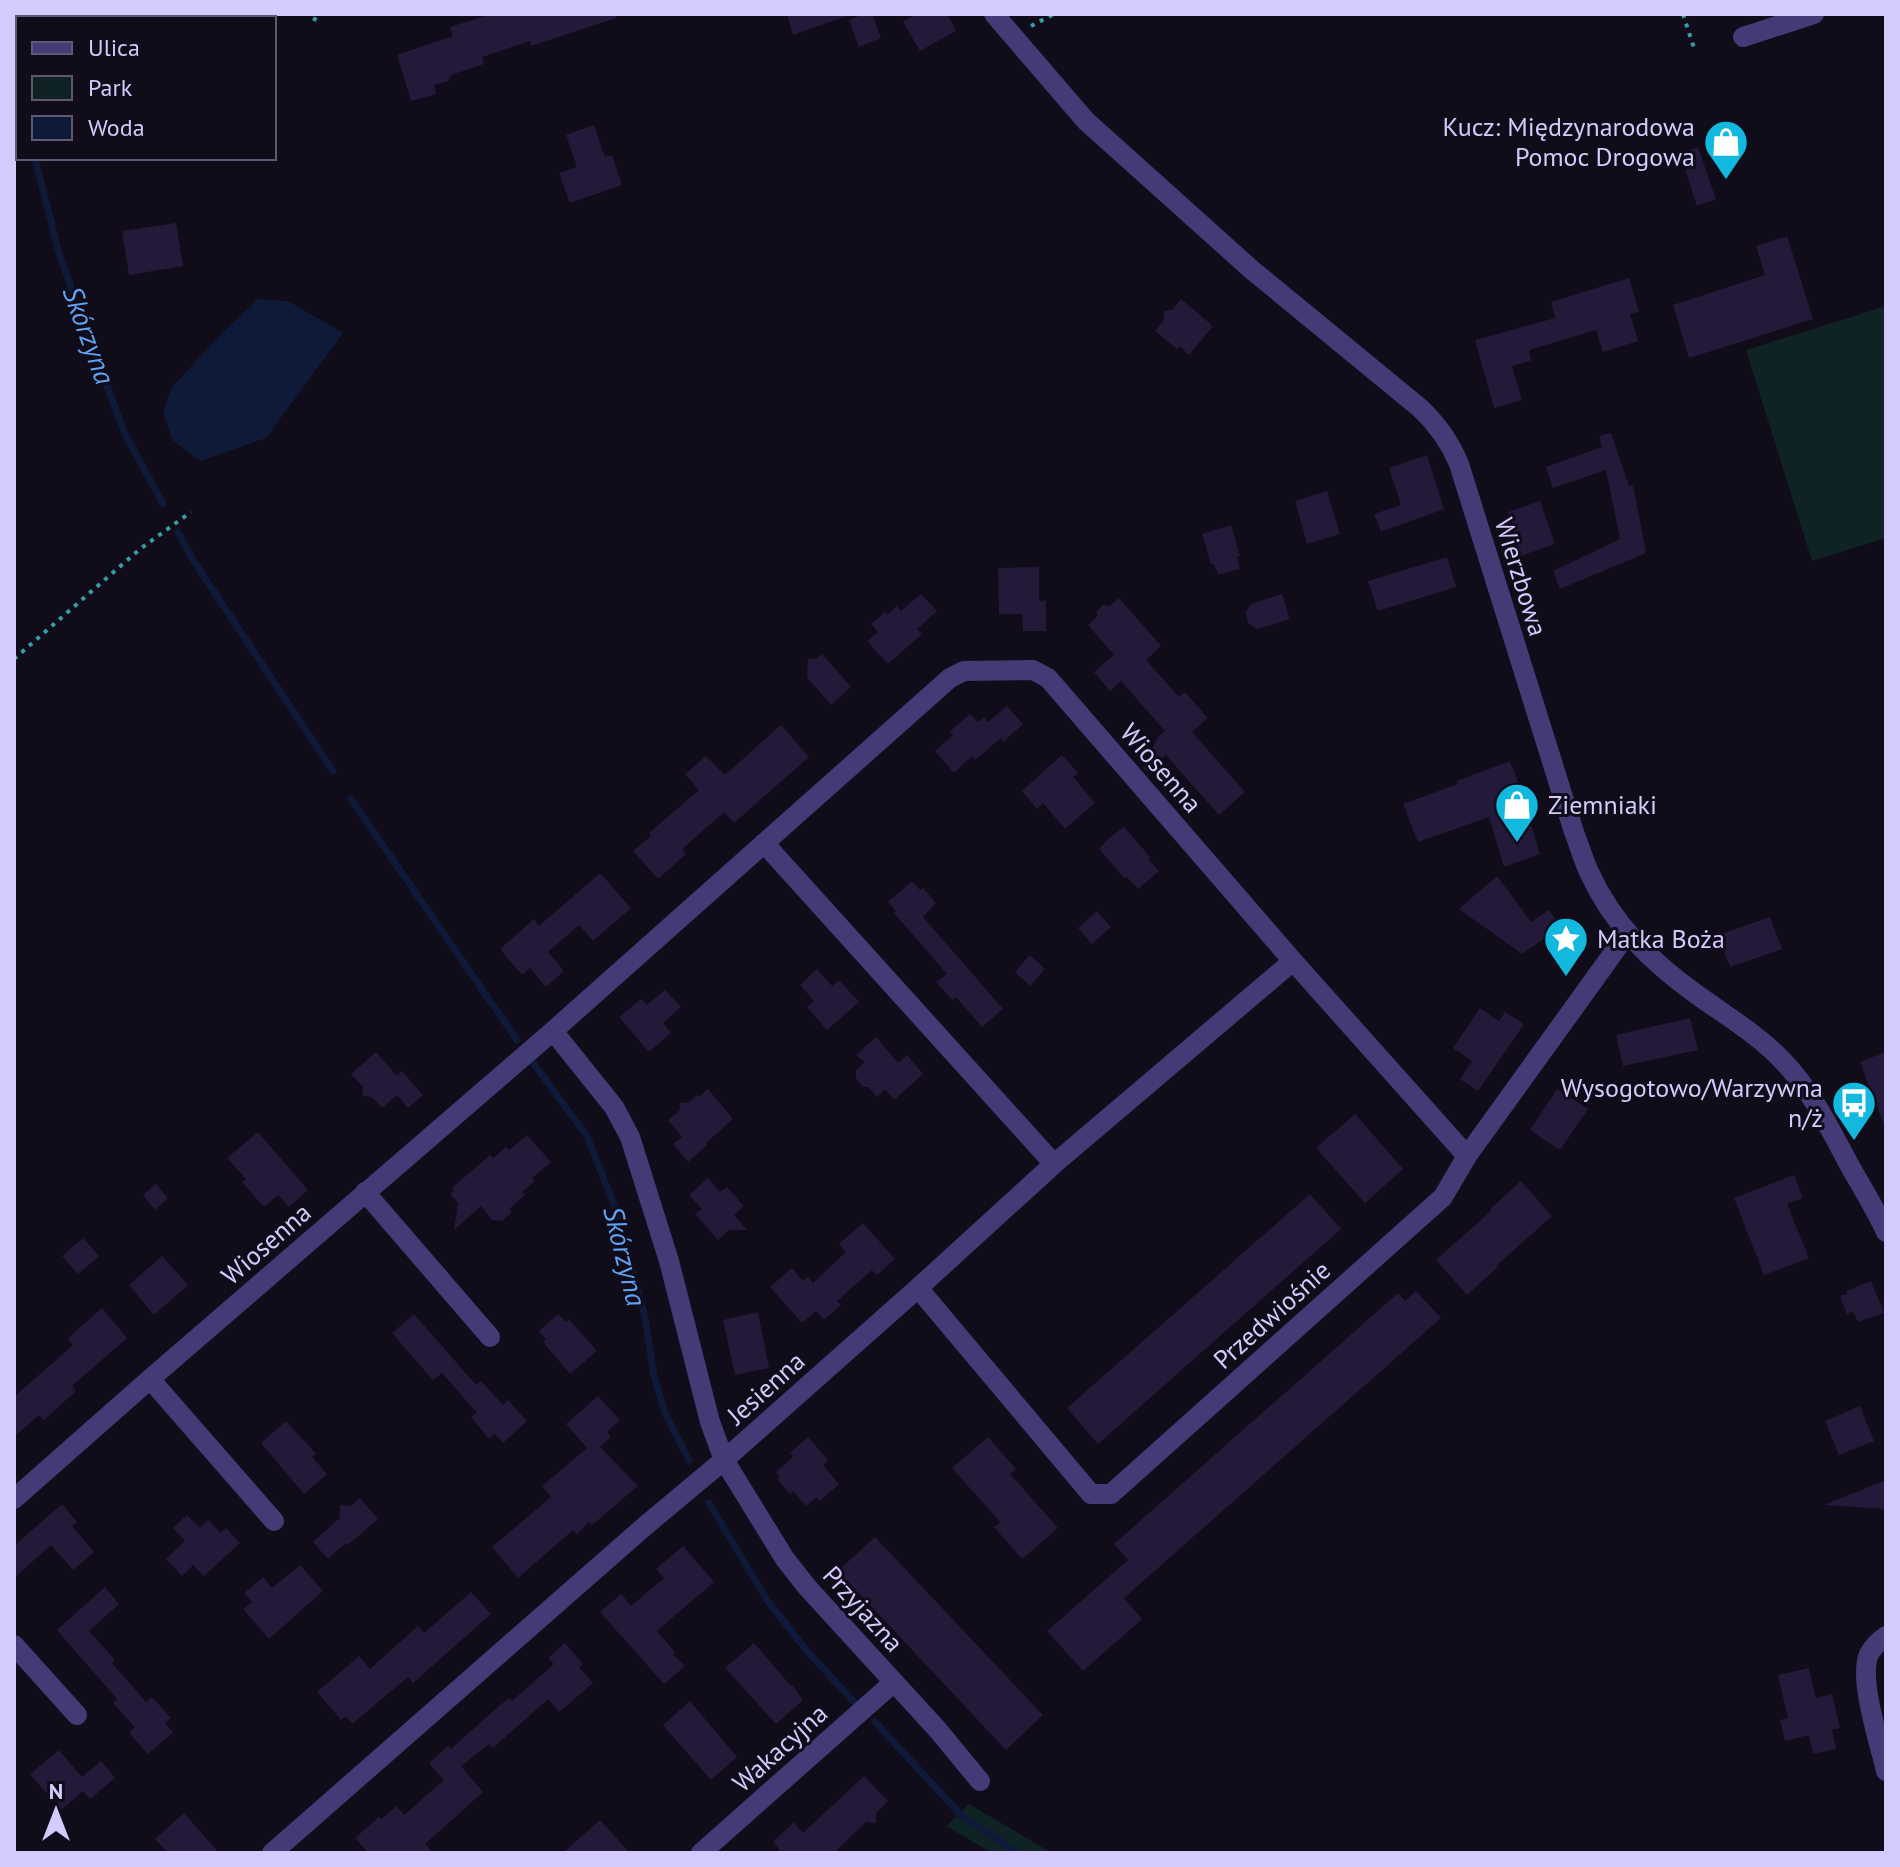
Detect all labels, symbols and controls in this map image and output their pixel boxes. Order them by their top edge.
legend [16,16,276,160]
text: Ulica [88,32,140,63]
text: Park [88,72,133,103]
place label: Kucz: Międzynarodowa Pomoc Drogowa [1443,110,1695,173]
text: Woda [88,112,145,143]
shop icon: Kucz: Międzynarodowa Pomoc Drogowa [1702,118,1750,181]
water label: Skórzyna [55,281,124,389]
street label: Wierzbowa [1488,514,1555,640]
street label: Wiosenna [1114,716,1209,819]
shop icon: Ziemniaki [1493,781,1541,844]
place label: Ziemniaki [1548,788,1657,821]
place icon: Matka Boża [1542,915,1590,978]
place label: Matka Boża [1597,922,1725,955]
place label: Wysogotowo/Warzywna n/ż [1561,1071,1823,1134]
bus stop icon: Wysogotowo/Warzywna n/ż [1830,1079,1878,1142]
street label: Wiosenna [214,1196,317,1291]
water label: Skórzyna [595,1202,656,1310]
street label: Przedwiośnie [1206,1253,1337,1376]
street label: Jesienna [719,1344,811,1432]
street label: Przyjazna [816,1559,911,1659]
street label: Wakacyjna [725,1696,834,1799]
north arrow [16,1771,96,1851]
text: N [49,1777,63,1805]

